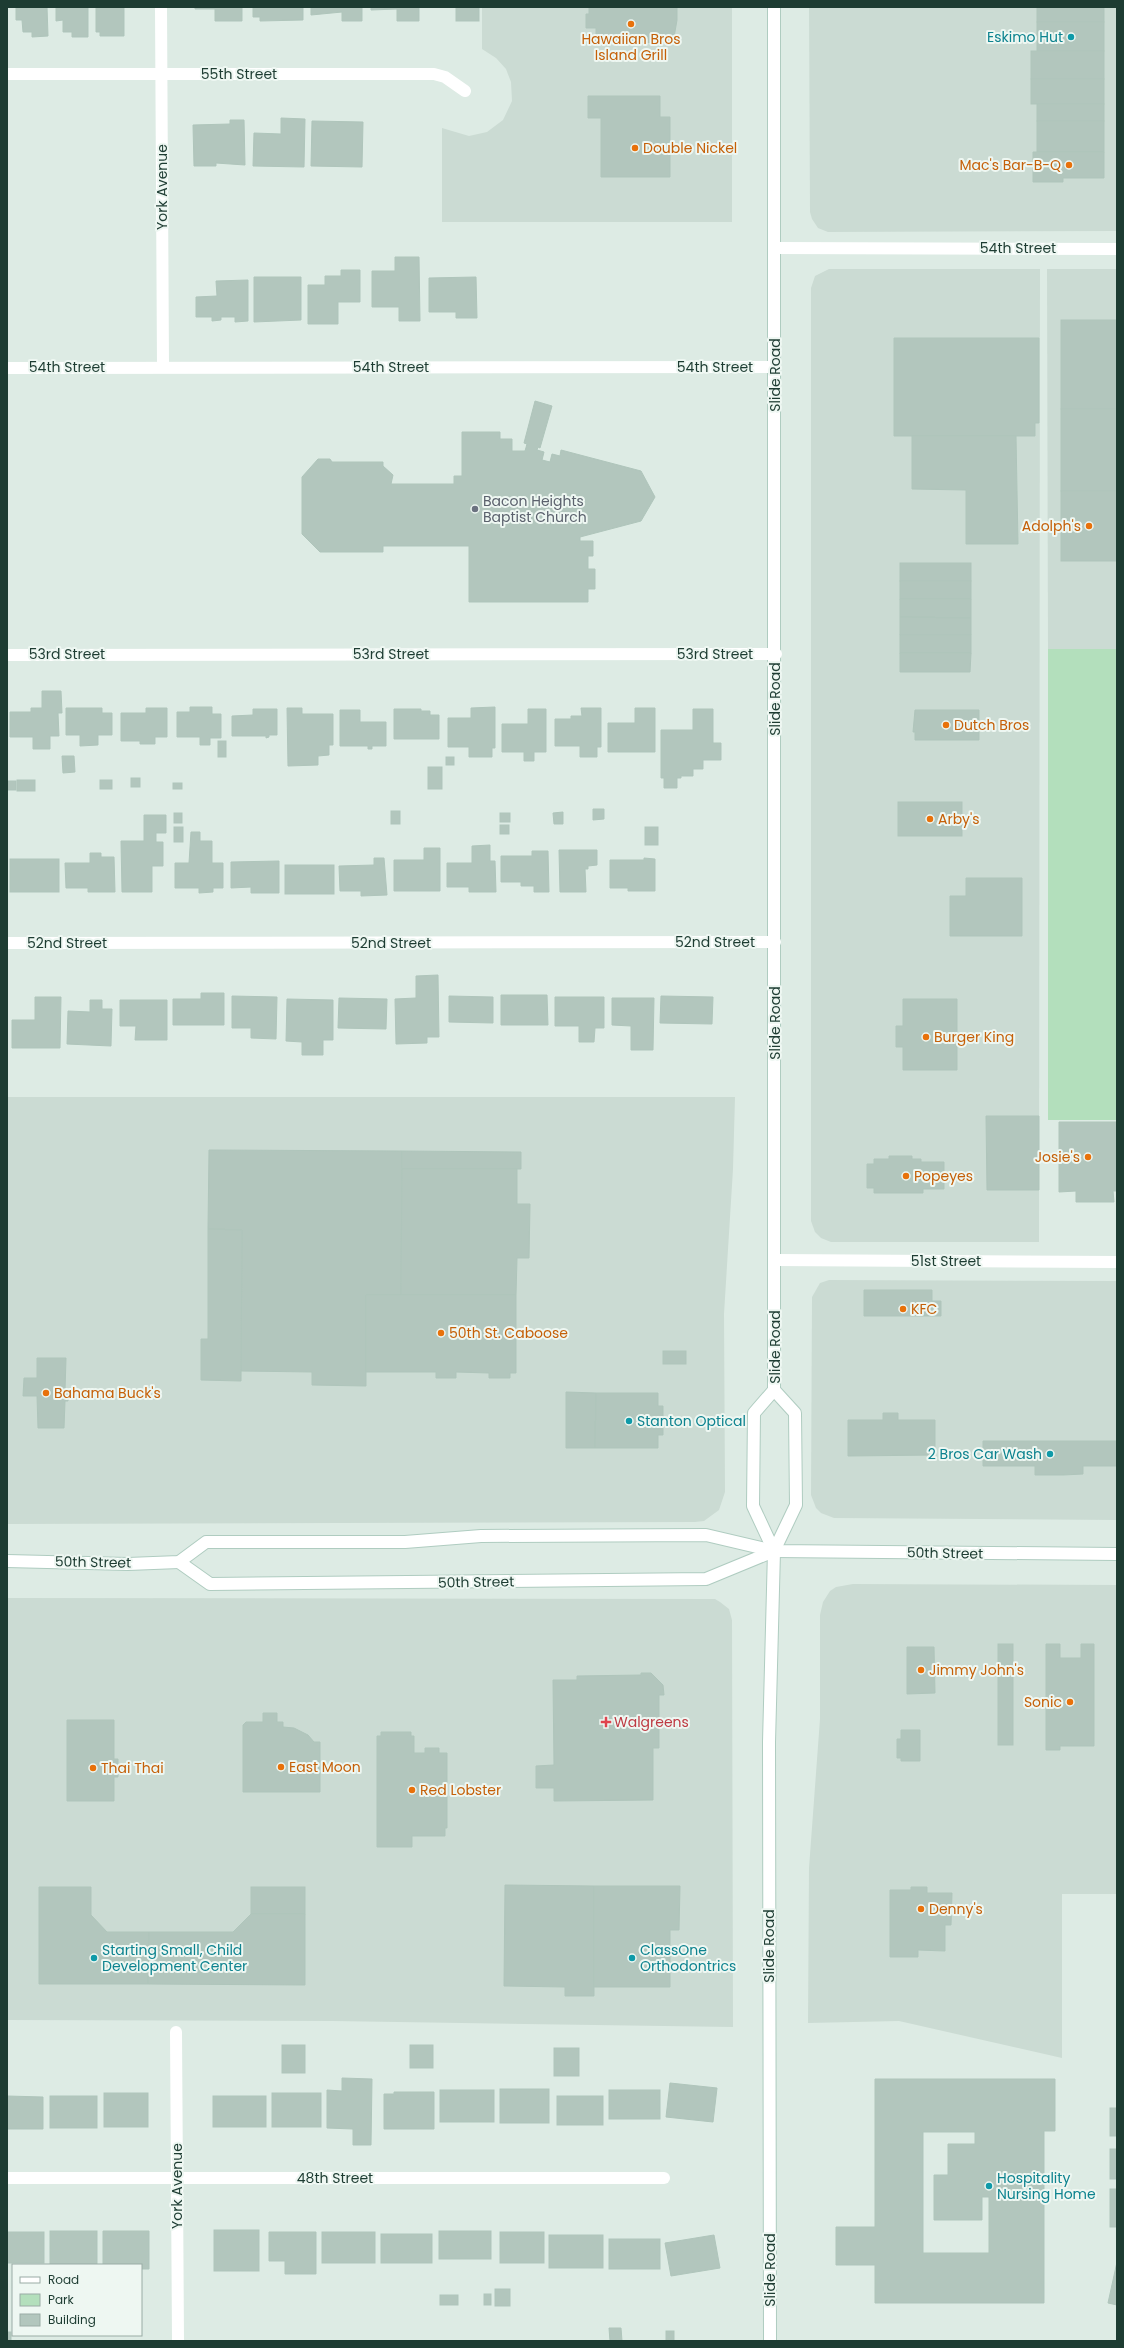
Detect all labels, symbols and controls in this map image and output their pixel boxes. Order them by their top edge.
marker: Hawaiian Bros Island Grill [626,19,636,29]
place label: Eskimo Hut [987,27,1063,47]
place label: Hawaiian Bros Island Grill [581,29,681,65]
marker: Eskimo Hut [1066,32,1076,42]
street label: 55th Street [201,64,277,84]
place label: Double Nickel [643,138,737,158]
marker: Double Nickel [630,143,640,153]
street label: York Avenue [152,144,172,230]
place label: Mac's Bar-B-Q [959,155,1061,175]
marker: Mac's Bar-B-Q [1064,160,1074,170]
street label: 54th Street [980,238,1056,258]
street label: Slide Road [765,338,785,412]
street label: 54th Street [29,357,105,377]
street label: 54th Street [353,357,429,377]
street label: 54th Street [677,357,753,377]
place label: Bacon Heights Baptist Church [483,491,587,527]
marker: Bacon Heights Baptist Church [470,504,480,514]
place label: Adolph's [1022,516,1081,536]
marker: Adolph's [1084,521,1094,531]
street label: 53rd Street [29,644,105,664]
street label: 53rd Street [353,644,429,664]
street label: 53rd Street [677,644,753,664]
street label: Slide Road [765,662,785,736]
place label: Dutch Bros [954,715,1029,735]
marker: Dutch Bros [941,720,951,730]
place label: Arby's [938,809,980,829]
marker: Arby's [925,814,935,824]
street label: 52nd Street [675,932,755,952]
street label: 52nd Street [27,933,107,953]
street label: 52nd Street [351,933,431,953]
street label: Slide Road [765,986,785,1060]
place label: Burger King [934,1027,1014,1047]
marker: Burger King [921,1032,931,1042]
place label: Josie's [1035,1147,1080,1167]
marker: Josie's [1083,1152,1093,1162]
place label: Popeyes [914,1166,973,1186]
marker: Popeyes [901,1171,911,1181]
street label: 51st Street [911,1251,981,1271]
place label: KFC [911,1299,937,1319]
marker: KFC [898,1304,908,1314]
street label: Slide Road [765,1310,785,1384]
place label: 50th St. Caboose [449,1323,568,1343]
marker: 50th St. Caboose [436,1328,446,1338]
place label: Bahama Buck's [54,1383,161,1403]
marker: Bahama Buck's [41,1388,51,1398]
place label: Stanton Optical [637,1411,746,1431]
marker: Stanton Optical [624,1416,634,1426]
place label: 2 Bros Car Wash [928,1444,1042,1464]
marker: 2 Bros Car Wash [1045,1449,1055,1459]
street label: 50th Street [907,1542,983,1564]
street label: 50th Street [55,1551,131,1573]
street label: 50th Street [438,1571,514,1593]
place label: Jimmy John's [929,1660,1024,1680]
marker: Jimmy John's [916,1665,926,1675]
place label: Sonic [1024,1692,1062,1712]
marker: Sonic [1065,1697,1075,1707]
place label: Walgreens [614,1712,689,1732]
marker: Walgreens [601,1717,611,1727]
place label: East Moon [289,1757,361,1777]
place label: Thai Thai [101,1758,164,1778]
marker: East Moon [276,1762,286,1772]
marker: Thai Thai [88,1763,98,1773]
place label: Red Lobster [420,1780,501,1800]
marker: Red Lobster [407,1785,417,1795]
place label: Denny's [929,1899,983,1919]
marker: Denny's [916,1904,926,1914]
street label: Slide Road [759,1909,779,1983]
place label: Starting Small, Child Development Center [102,1940,247,1976]
place label: ClassOne Orthodontrics [640,1940,736,1976]
marker: Starting Small, Child Development Center [89,1953,99,1963]
marker: ClassOne Orthodontrics [627,1953,637,1963]
street label: York Avenue [167,2143,187,2229]
street label: 48th Street [297,2168,373,2188]
place label: Hospitality Nursing Home [997,2168,1096,2204]
marker: Hospitality Nursing Home [984,2181,994,2191]
street label: Slide Road [760,2233,780,2307]
legend [12,2264,142,2336]
text: Road [48,2271,79,2288]
text: Park [48,2291,75,2308]
text: Building [48,2311,96,2328]

